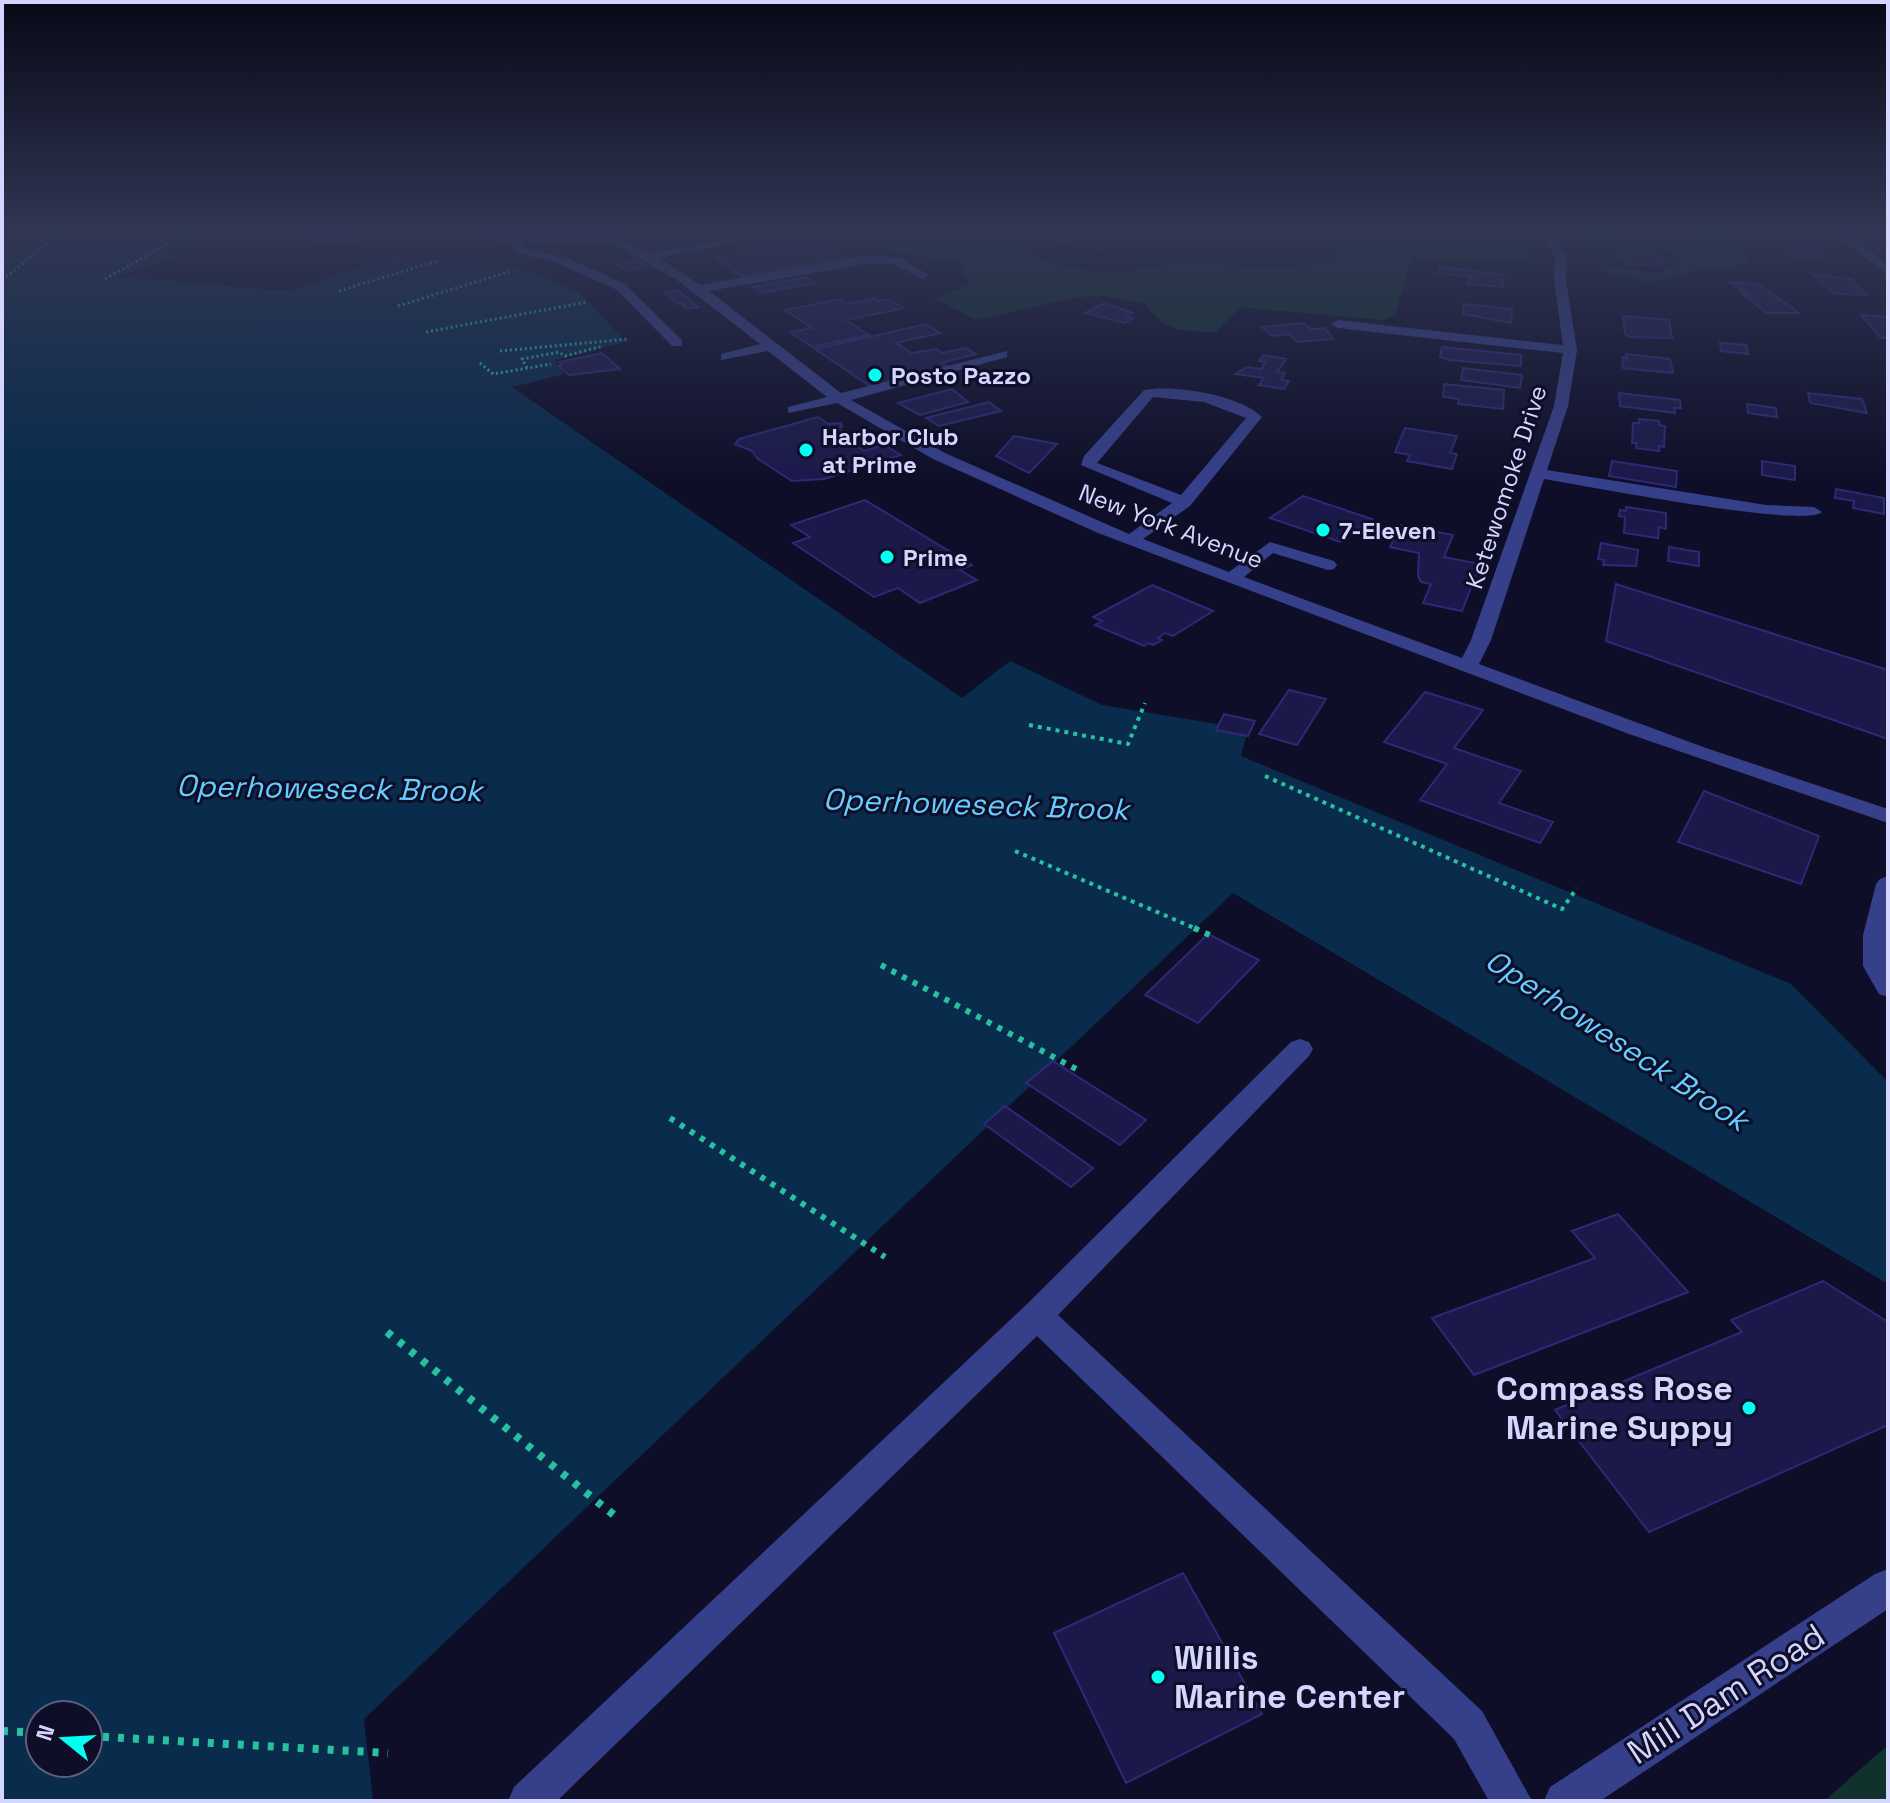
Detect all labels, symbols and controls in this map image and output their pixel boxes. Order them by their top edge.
place label: Posto Pazzo [891,360,1031,391]
marker: Posto Pazzo [866,366,884,384]
street label: Ketewomoke Drive [1459,381,1553,593]
place label: Harbor Club at Prime [822,421,959,480]
marker: Harbor Club at Prime [797,441,815,459]
street label: New York Avenue [1074,477,1268,575]
place label: 7-Eleven [1339,515,1436,546]
marker: 7-Eleven [1314,521,1332,539]
place label: Prime [903,542,968,573]
marker: Prime [878,548,896,566]
water label: Operhoweseck Brook [176,766,485,810]
water label: Operhoweseck Brook [823,779,1132,829]
water label: Operhoweseck Brook [1478,940,1758,1141]
place label: Compass Rose Marine Suppy [1496,1367,1733,1449]
marker: Compass Rose Marine Suppy [1740,1399,1758,1417]
street label: Mill Dam Road [1619,1614,1833,1774]
place label: Willis Marine Center [1174,1636,1405,1718]
marker: Willis Marine Center [1149,1668,1167,1686]
north arrow [24,1699,104,1779]
text: N [29,1721,61,1744]

